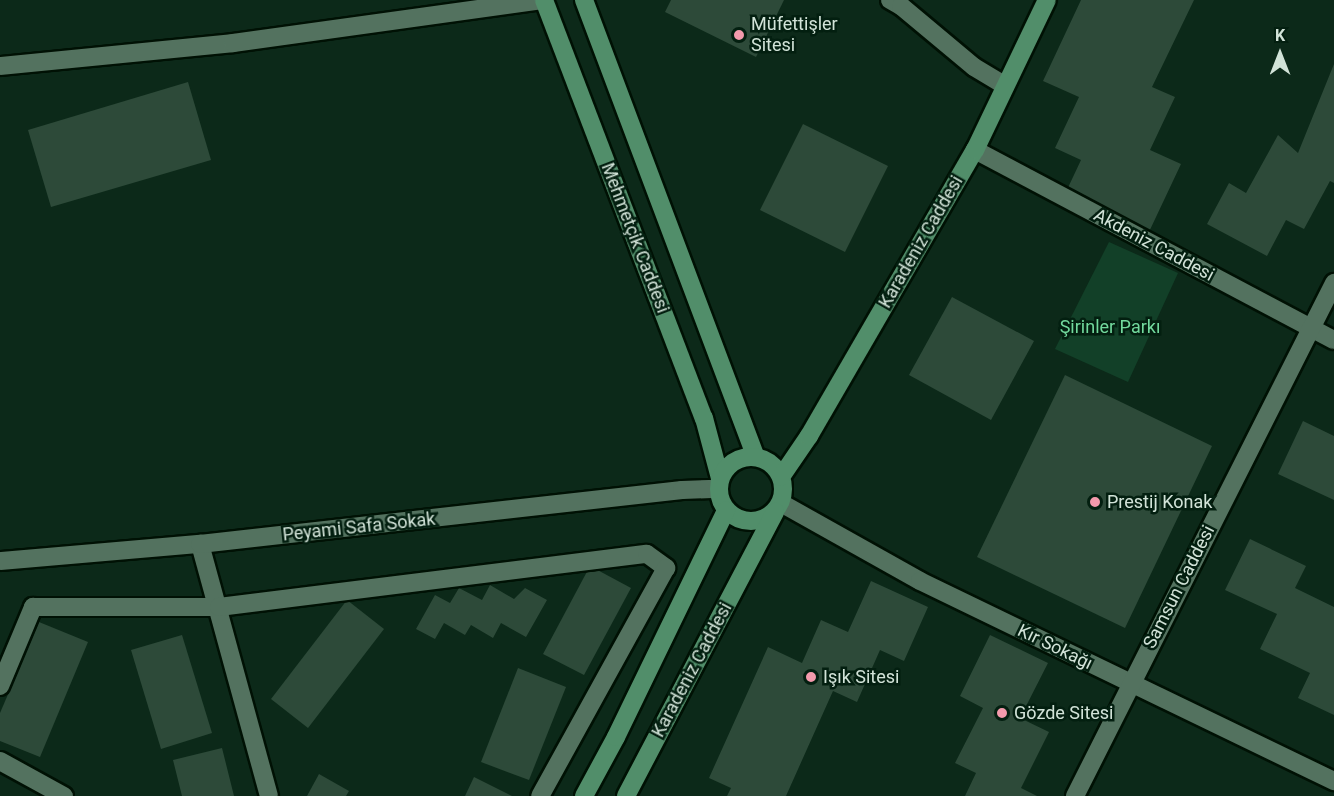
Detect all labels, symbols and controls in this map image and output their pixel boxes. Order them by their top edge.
place label: Müfettişler Sitesi [751,14,838,57]
north arrow [1250,24,1310,84]
text: K [1275,26,1285,45]
marker: Müfettişler Sitesi [732,28,746,42]
street label: Mehmetçik Caddesi [596,160,674,316]
street label: Karadeniz Caddesi [874,172,968,312]
street label: Akdeniz Caddesi [1090,204,1218,286]
park label: Şirinler Parkı [1060,316,1160,338]
place label: Prestij Konak [1107,491,1212,513]
marker: Prestij Konak [1088,495,1102,509]
street label: Peyami Safa Sokak [282,508,436,546]
street label: Samsun Caddesi [1139,522,1219,652]
street label: Karadeniz Caddesi [647,599,737,741]
street label: Kır Sokağı [1014,620,1096,674]
place label: Işık Sitesi [823,666,899,688]
marker: Işık Sitesi [804,670,818,684]
place label: Gözde Sitesi [1014,702,1114,724]
marker: Gözde Sitesi [995,706,1009,720]

